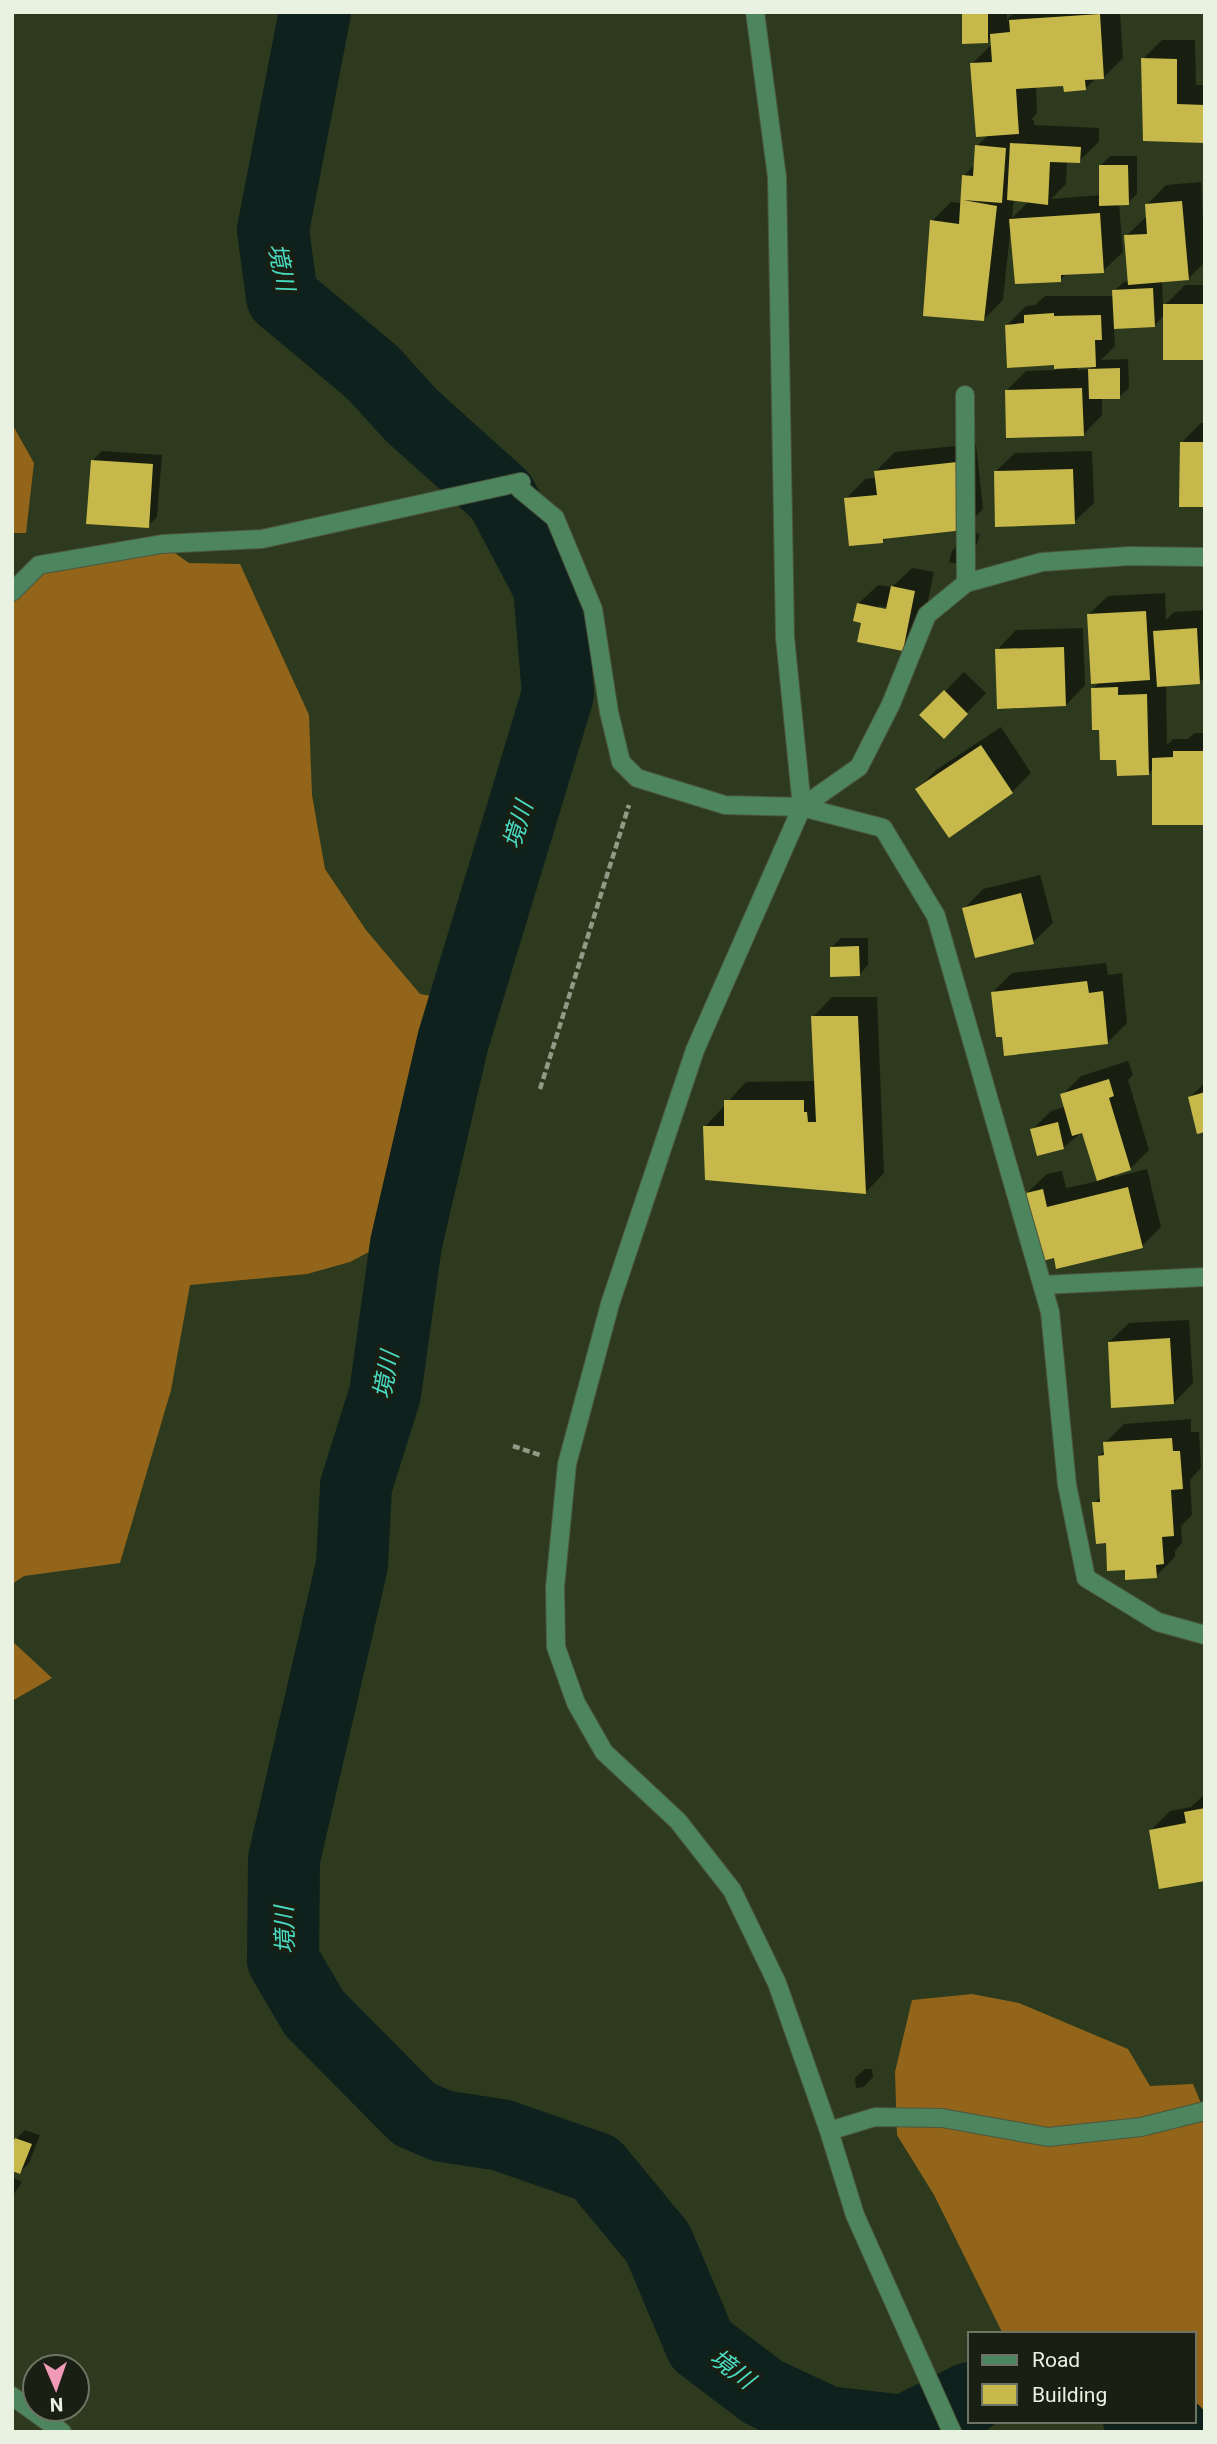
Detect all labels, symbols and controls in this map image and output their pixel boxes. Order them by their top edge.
water label: 境川 [262,241,300,296]
water label: 境川 [498,795,539,852]
water label: 境川 [368,1346,404,1401]
water label: 境川 [270,1903,300,1954]
legend [968,2332,1196,2423]
water label: 境川 [704,2343,762,2396]
text: Road [1032,2348,1080,2372]
north arrow [21,2353,91,2423]
text: Building [1032,2383,1107,2407]
text: N [49,2393,64,2416]

